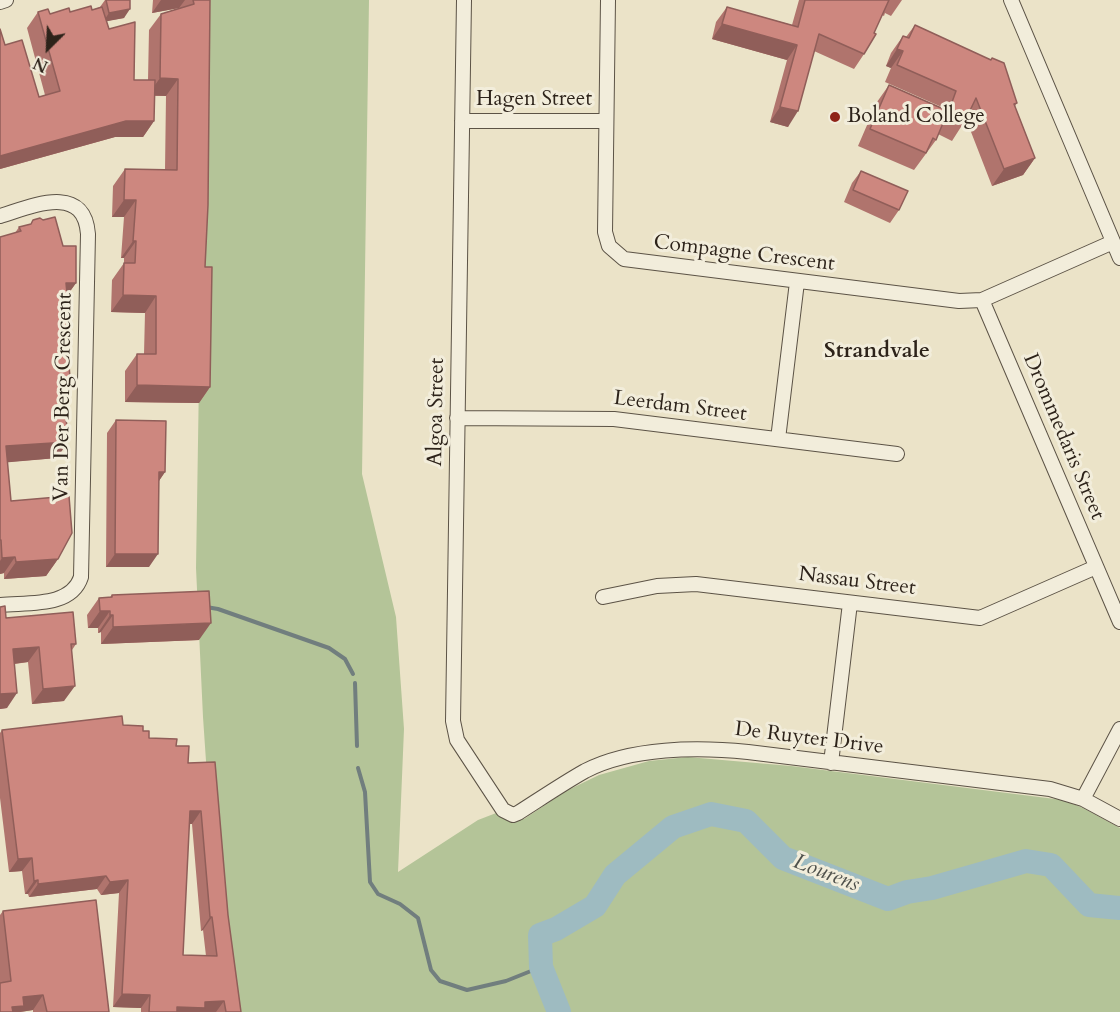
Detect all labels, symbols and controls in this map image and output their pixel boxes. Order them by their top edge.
north arrow [18,18,78,78]
text: N [30,52,52,77]
street label: Hagen Street [476,87,592,113]
place label: Boland College [847,104,985,130]
marker: Boland College [828,110,842,124]
street label: Compagne Crescent [652,230,836,278]
street label: Van Der Berg Crescent [50,292,78,502]
district label: Strandvale [824,339,930,365]
street label: Drommedaris Street [1017,350,1109,524]
street label: Algoa Street [423,357,451,467]
street label: Leerdam Street [612,386,748,428]
street label: Nassau Street [797,562,917,602]
street label: De Ruyter Drive [733,717,885,761]
water label: Lourens [789,849,863,899]

